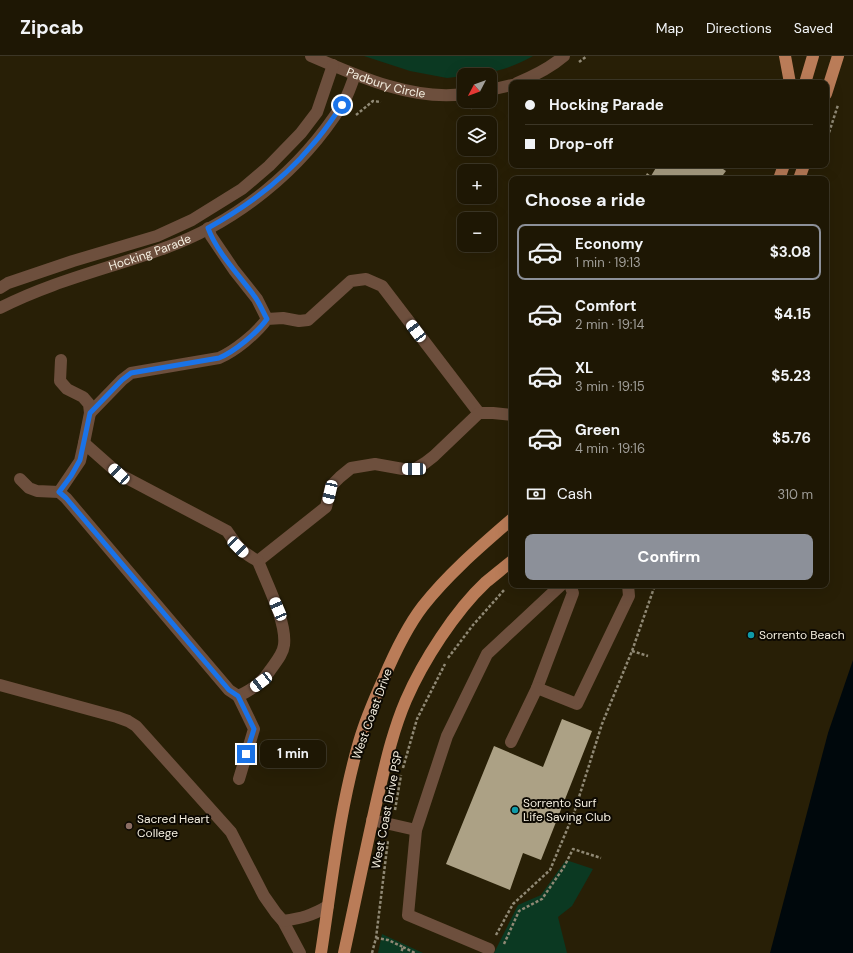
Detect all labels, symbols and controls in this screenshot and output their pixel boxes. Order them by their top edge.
text: Zipcab [20,15,84,40]
text: Map [656,19,684,37]
text: Directions [706,19,772,37]
text: Saved [794,19,833,37]
street label: Padbury Circle [344,64,427,102]
north arrow [457,68,497,108]
map controls [457,68,497,252]
text: Hocking Parade [549,95,664,115]
route start [333,96,351,114]
button: layers [457,116,497,156]
text: Drop-off [549,134,614,154]
button: + [457,164,497,204]
text: Choose a ride [525,188,646,212]
button: − [457,212,497,252]
street label: Hocking Parade [107,230,194,274]
icon: car [527,234,563,270]
text: Economy [575,234,643,254]
text: $3.08 [770,242,811,262]
text: 1 min · 19:13 [575,254,641,271]
icon: car [527,296,563,332]
text: Comfort [575,296,636,316]
text: $4.15 [774,304,811,324]
text: 2 min · 19:14 [575,316,644,333]
car [404,318,428,344]
icon: car [527,358,563,394]
text: XL [575,358,593,378]
text: $5.23 [771,366,811,386]
text: 3 min · 19:15 [575,378,645,395]
icon: car [527,420,563,456]
text: Green [575,420,620,440]
text: $5.76 [772,428,811,448]
text: 4 min · 19:16 [575,440,645,457]
car [106,461,132,487]
car [402,463,426,475]
car [321,479,339,505]
icon: cash [525,483,547,505]
text: Cash [557,484,592,504]
text: 310 m [778,486,813,503]
car [225,534,251,560]
button: Confirm [525,534,813,580]
car [268,596,288,622]
place label: Sorrento Beach [759,627,845,643]
marker: Sorrento Beach [746,630,756,640]
street label: West Coast Drive [348,666,396,762]
car [248,670,274,694]
callout: 1 min [260,740,326,768]
route end [237,745,255,763]
text: 1 min [277,745,309,762]
street label: West Coast Drive PSP [368,750,406,870]
place label: Sorrento Surf Life Saving Club [523,795,611,825]
marker: Sorrento Surf Life Saving Club [510,805,520,815]
place label: Sacred Heart College [137,811,210,841]
marker: Sacred Heart College [124,821,134,831]

